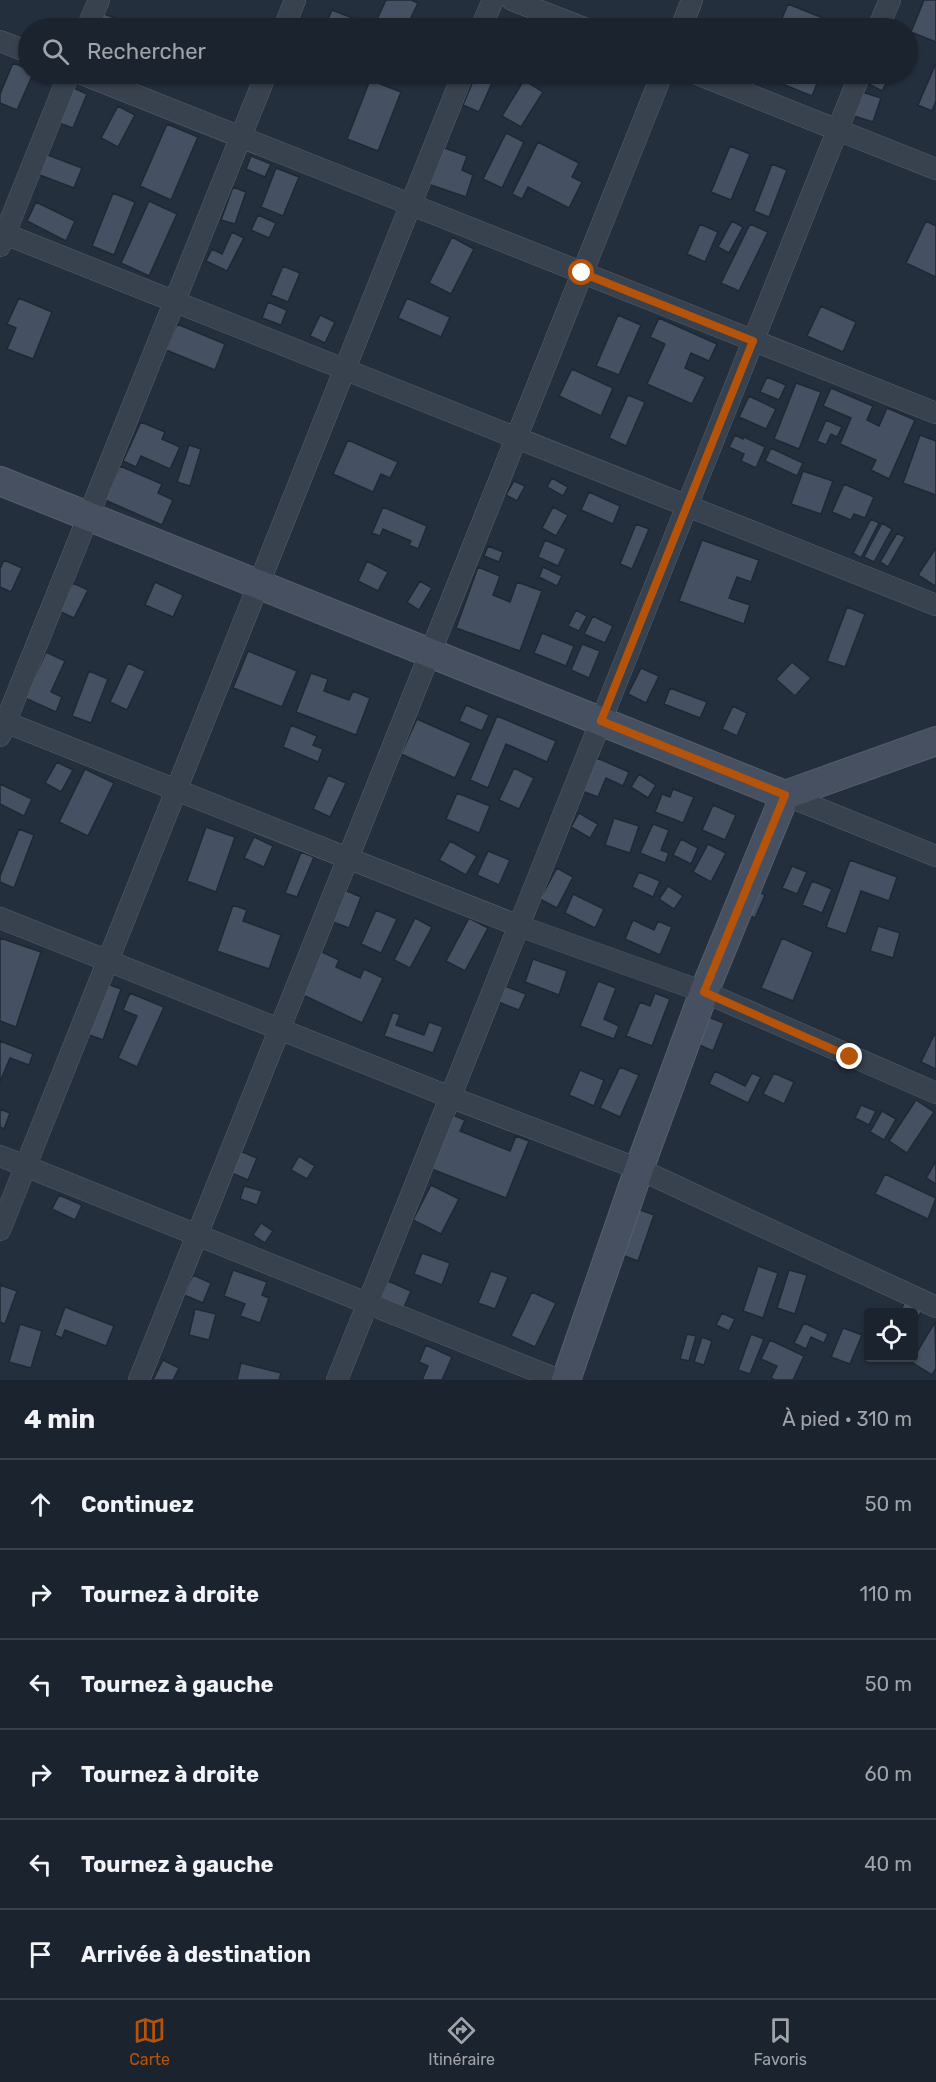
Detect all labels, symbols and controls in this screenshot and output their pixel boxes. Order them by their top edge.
search box [18,18,918,84]
icon: search [39,35,72,68]
text: Rechercher [87,38,206,65]
route start [568,259,594,285]
route end [836,1043,862,1069]
map controls [864,1308,918,1362]
button: locate [864,1308,918,1362]
text: 4 min [24,1404,95,1435]
text: À pied · 310 m [782,1407,912,1431]
icon: ahead [24,1488,57,1521]
text: Continuez [81,1491,194,1518]
text: 50 m [865,1492,912,1516]
icon: right [24,1578,57,1611]
text: Tournez à droite [81,1581,259,1608]
text: 110 m [860,1582,912,1606]
icon: left [24,1668,57,1701]
text: Tournez à gauche [81,1671,274,1698]
text: 50 m [865,1672,912,1696]
icon: right [24,1758,57,1791]
text: Tournez à droite [81,1761,259,1788]
text: 60 m [865,1762,912,1786]
icon: left [24,1848,57,1881]
text: Tournez à gauche [81,1851,274,1878]
text: 40 m [864,1852,912,1876]
icon: arrive [24,1938,57,1971]
text: Arrivée à destination [81,1941,311,1968]
tab: Carte [129,2014,170,2069]
tab: Itinéraire [428,2014,495,2069]
tab: Favoris [753,2014,807,2069]

